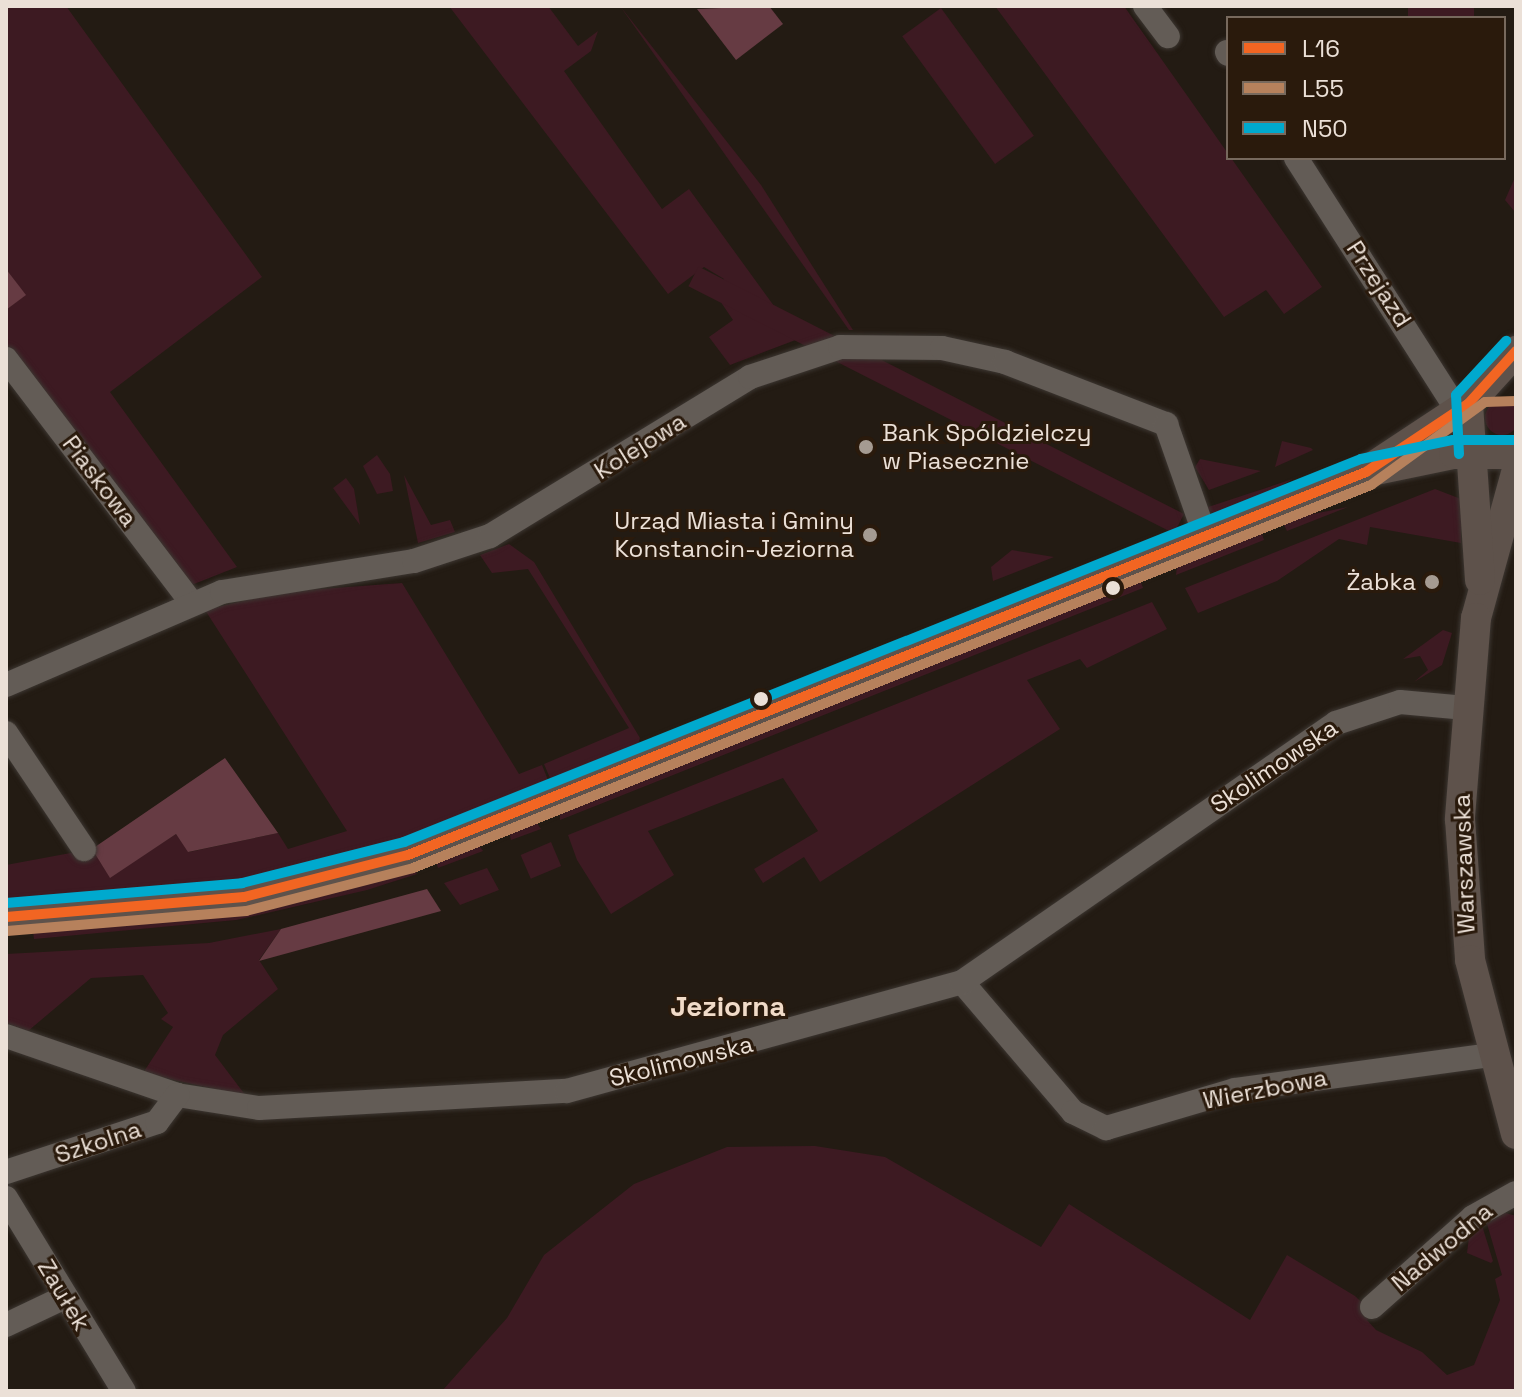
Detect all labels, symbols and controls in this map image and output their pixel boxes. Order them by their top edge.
legend [1226,16,1506,160]
text: L16 [1302,33,1340,64]
text: L55 [1302,73,1344,104]
text: N50 [1302,113,1348,144]
street label: Przejazd [1341,236,1417,332]
street label: Kolejowa [589,407,691,485]
place label: Bank Spóldzielczy w Piasecznie [882,419,1091,475]
street label: Piaskowa [56,430,144,532]
marker: Bank Spóldzielczy w Piasecznie [857,438,875,456]
place label: Urząd Miasta i Gminy Konstancin-Jeziorna [614,507,854,563]
marker: Urząd Miasta i Gminy Konstancin-Jeziorna [861,526,879,544]
place label: Żabka [1346,568,1416,596]
marker: Żabka [1423,573,1441,591]
unlabelled marker [1105,580,1121,596]
unlabelled marker [753,691,769,707]
street label: Skolimowska [1205,713,1343,819]
street label: Warszawska [1447,793,1481,935]
district label: Jeziorna [670,989,786,1023]
street label: Skolimowska [606,1029,756,1093]
street label: Wierzbowa [1201,1063,1329,1115]
street label: Szkolna [51,1115,145,1169]
street label: Nadwodna [1386,1197,1498,1297]
street label: Zaułek [32,1254,96,1336]

